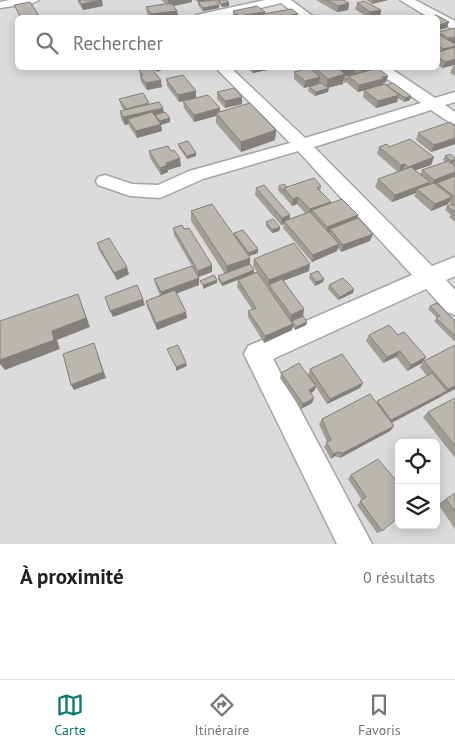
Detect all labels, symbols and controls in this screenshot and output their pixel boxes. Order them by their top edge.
search box [15,15,440,70]
icon: search [33,29,61,57]
text: Rechercher [73,31,163,55]
map controls [395,439,440,529]
button: locate [395,439,440,484]
button: layers [395,484,440,529]
text: À proximité [20,563,124,590]
text: 0 résultats [363,567,435,587]
tab: Carte [54,691,86,739]
tab: Itinéraire [195,691,249,739]
tab: Favoris [358,691,401,739]

